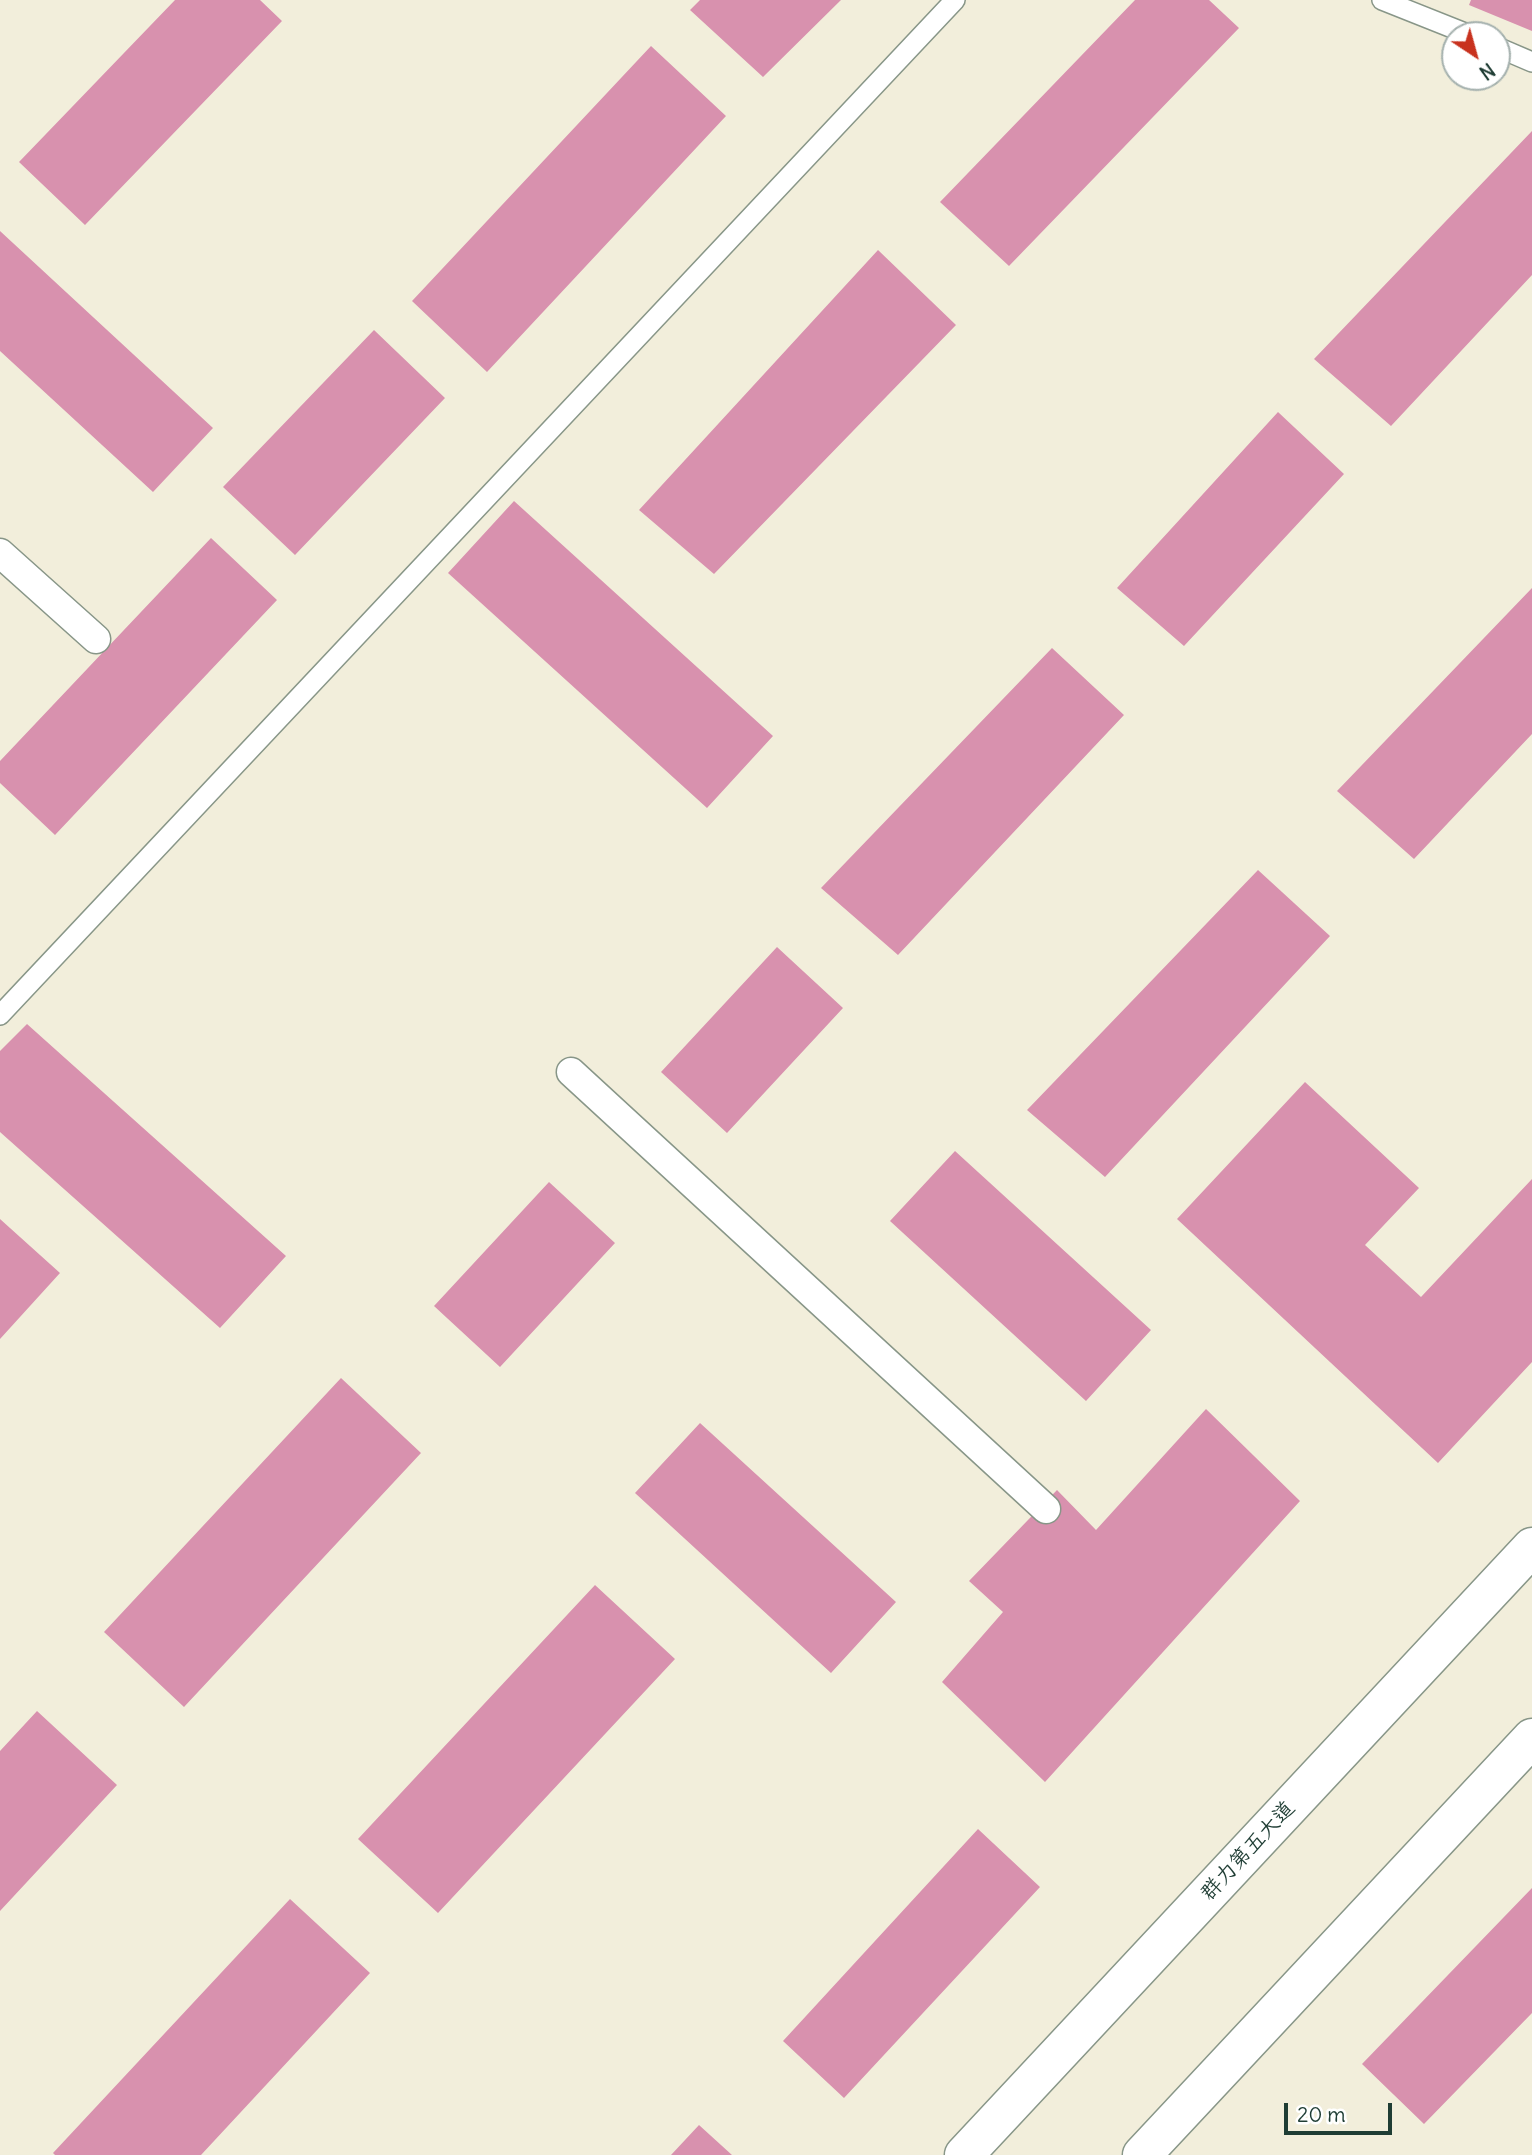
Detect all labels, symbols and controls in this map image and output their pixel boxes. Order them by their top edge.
north arrow [1441,21,1511,91]
text: N [1475,58,1500,85]
street label: 群力第五大道 [1196,1796,1300,1906]
scale bar [1287,2088,1396,2132]
text: 20 m [1297,2101,1346,2128]

